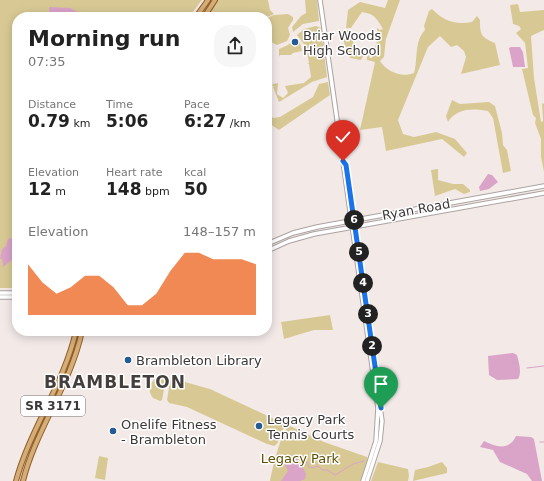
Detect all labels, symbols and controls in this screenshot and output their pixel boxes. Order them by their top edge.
button: share [214,25,256,67]
text: Morning run [28,26,180,51]
place label: Briar Woods High School [303,28,382,58]
marker: Briar Woods High School [290,37,300,47]
text: 07:35 [28,54,65,69]
text: Distance [28,98,76,111]
text: Time [106,98,133,111]
text: Pace [184,98,210,111]
text: 0.79 [28,111,70,131]
text: 5:06 [106,111,148,131]
text: 6:27 [184,111,226,131]
text: km [70,117,91,130]
text: /km [226,117,251,130]
pin [326,120,360,161]
icon: check [332,126,354,148]
text: Elevation [28,166,79,179]
text: Heart rate [106,166,162,179]
text: kcal [184,166,206,179]
text: 12 [28,179,52,199]
text: 148 [106,179,142,199]
text: 50 [184,179,208,199]
text: m [52,185,66,198]
text: bpm [142,185,170,198]
street label: Ryan Road [381,196,451,223]
pin: 6 [344,210,364,230]
text: 6 [350,213,358,226]
text: Elevation [28,224,88,239]
text: 148–157 m [183,224,256,239]
pin: 5 [349,242,369,262]
text: 5 [355,245,363,258]
pin: 4 [353,273,373,293]
text: 4 [359,276,367,289]
pin: 3 [358,304,378,324]
text: 3 [364,307,372,320]
pin: 2 [362,336,382,356]
text: 2 [368,339,376,352]
place label: Brambleton Library [136,353,262,368]
marker: Brambleton Library [123,355,133,365]
pin [364,367,398,408]
district label: BRAMBLETON [44,372,186,392]
icon: arrive [370,373,392,395]
road number: SR 3171 [21,396,85,416]
place label: Legacy Park Tennis Courts [266,412,354,442]
place label: Onelife Fitness - Brambleton [121,417,217,447]
marker: Legacy Park Tennis Courts [254,421,264,431]
marker: Onelife Fitness - Brambleton [108,426,118,436]
park label: Legacy Park [261,451,340,466]

